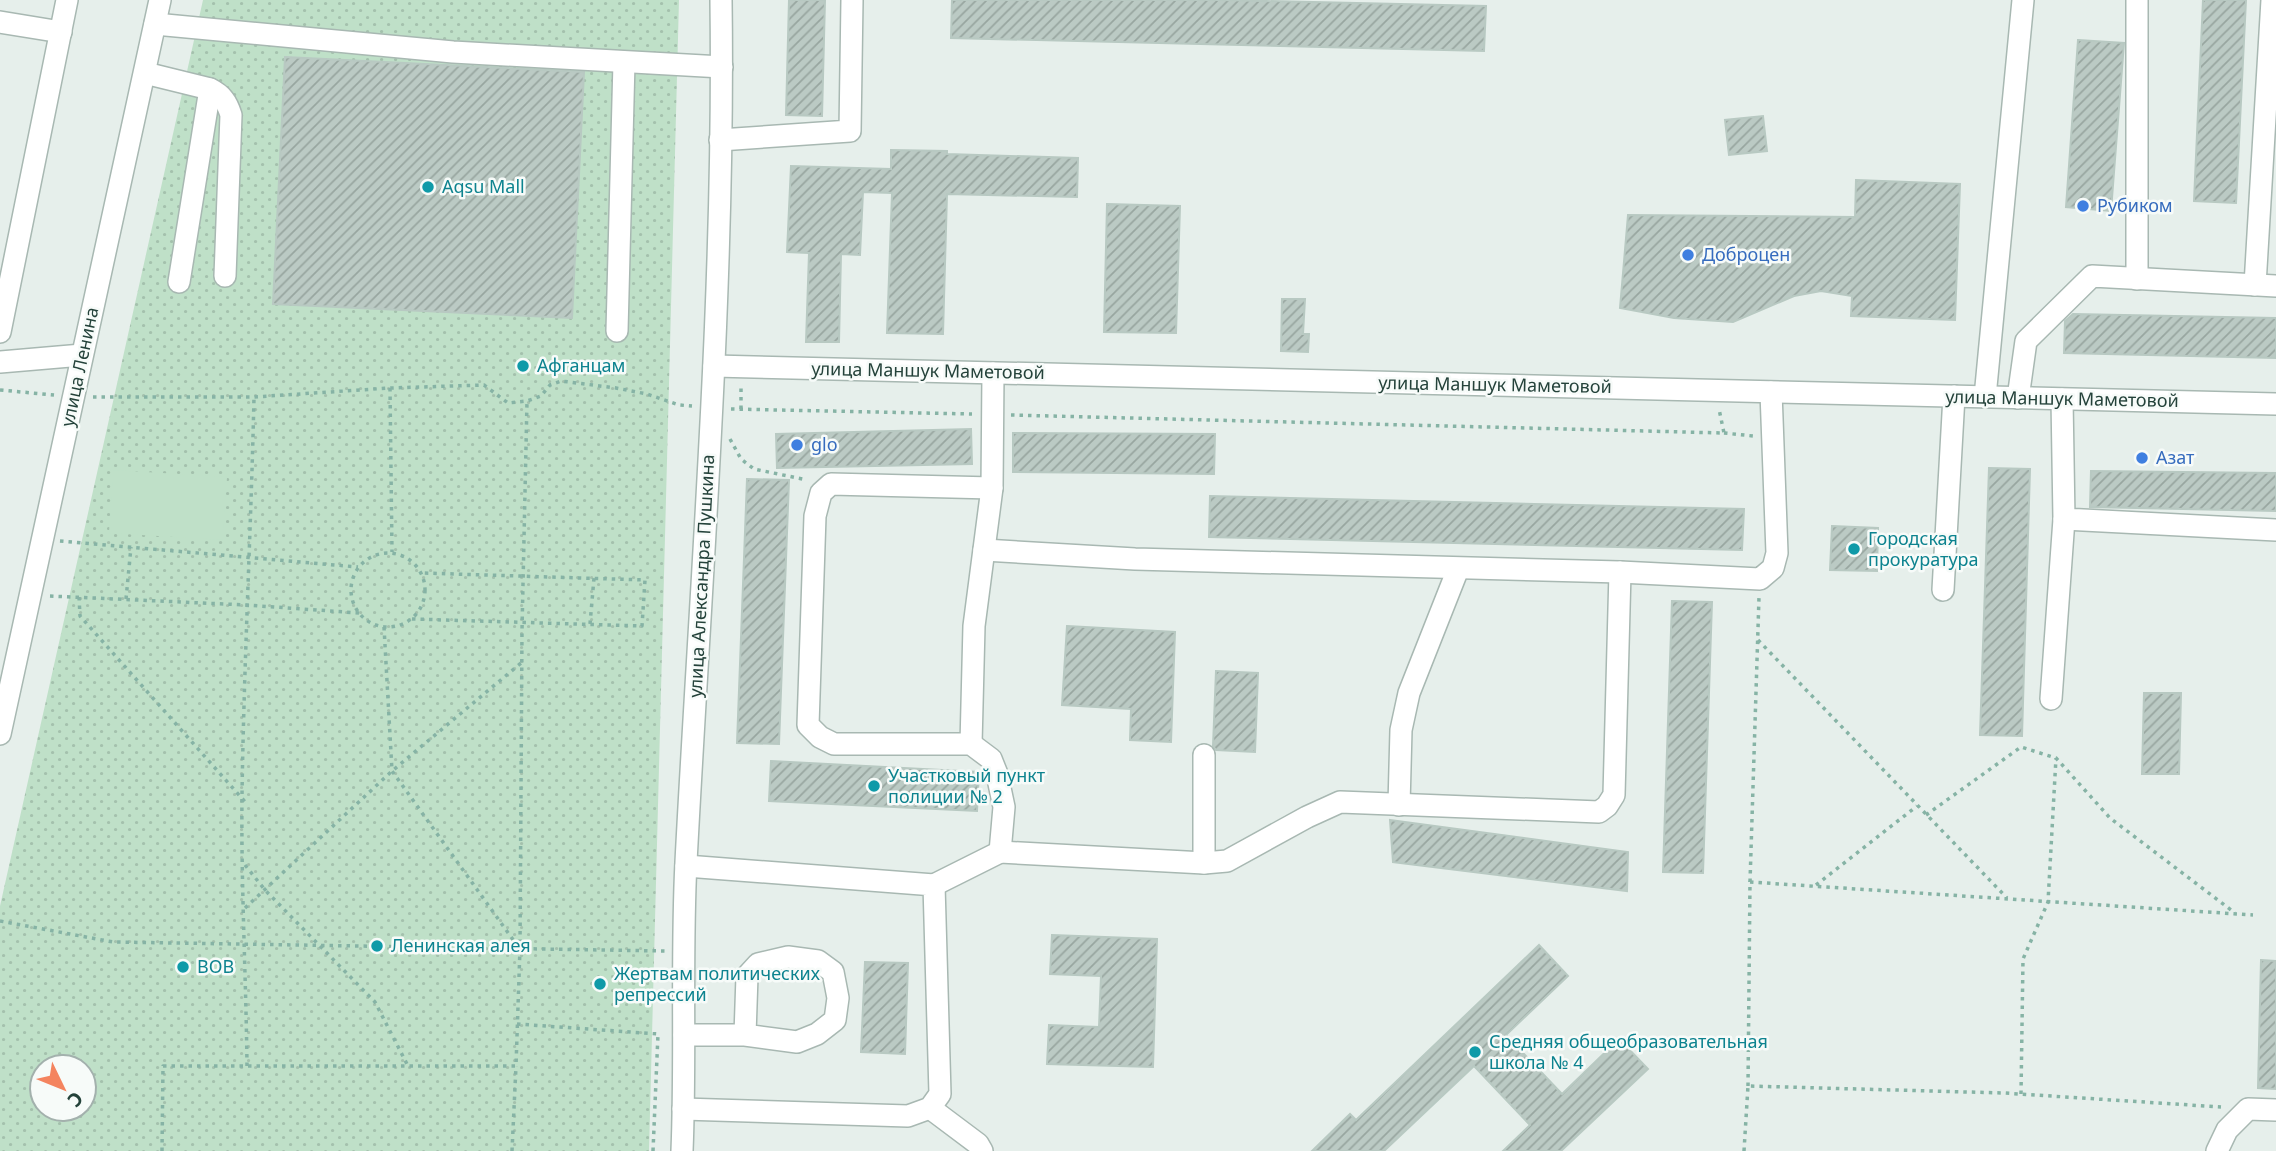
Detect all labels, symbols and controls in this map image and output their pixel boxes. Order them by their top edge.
place label: Аqsu Mall [442,174,525,198]
marker: Аqsu Mall [420,179,436,195]
place label: Рубиком [2097,193,2173,217]
marker: Рубиком [2075,198,2091,214]
place label: Доброцен [1702,242,1790,266]
marker: Доброцен [1680,247,1696,263]
street label: улица Ленина [55,305,103,429]
place label: Афганцам [537,353,625,377]
street label: улица Маншук Маметовой [811,356,1045,384]
marker: Афганцам [515,358,531,374]
street label: улица Маншук Маметовой [1378,370,1612,398]
street label: улица Маншук Маметовой [1945,384,2179,412]
place label: glo [811,432,838,456]
marker: glo [789,437,805,453]
place label: Азат [2156,445,2195,469]
marker: Азат [2134,450,2150,466]
street label: улица Александра Пушкина [683,454,719,698]
place label: Городская прокуратура [1868,526,1979,571]
marker: Городская прокуратура [1846,541,1862,557]
place label: Участковый пункт полиции № 2 [888,763,1046,808]
marker: Участковый пункт полиции № 2 [866,778,882,794]
place label: Ленинская алея [391,933,531,957]
marker: Ленинская алея [369,938,385,954]
place label: ВОВ [197,954,234,978]
marker: ВОВ [175,959,191,975]
place label: Жертвам политических репрессий [614,961,821,1006]
marker: Жертвам политических репрессий [592,976,608,992]
place label: Средняя общеобразовательная школа № 4 [1489,1029,1768,1074]
marker: Средняя общеобразовательная школа № 4 [1467,1044,1483,1060]
north arrow [28,1053,98,1123]
text: С [62,1086,89,1113]

